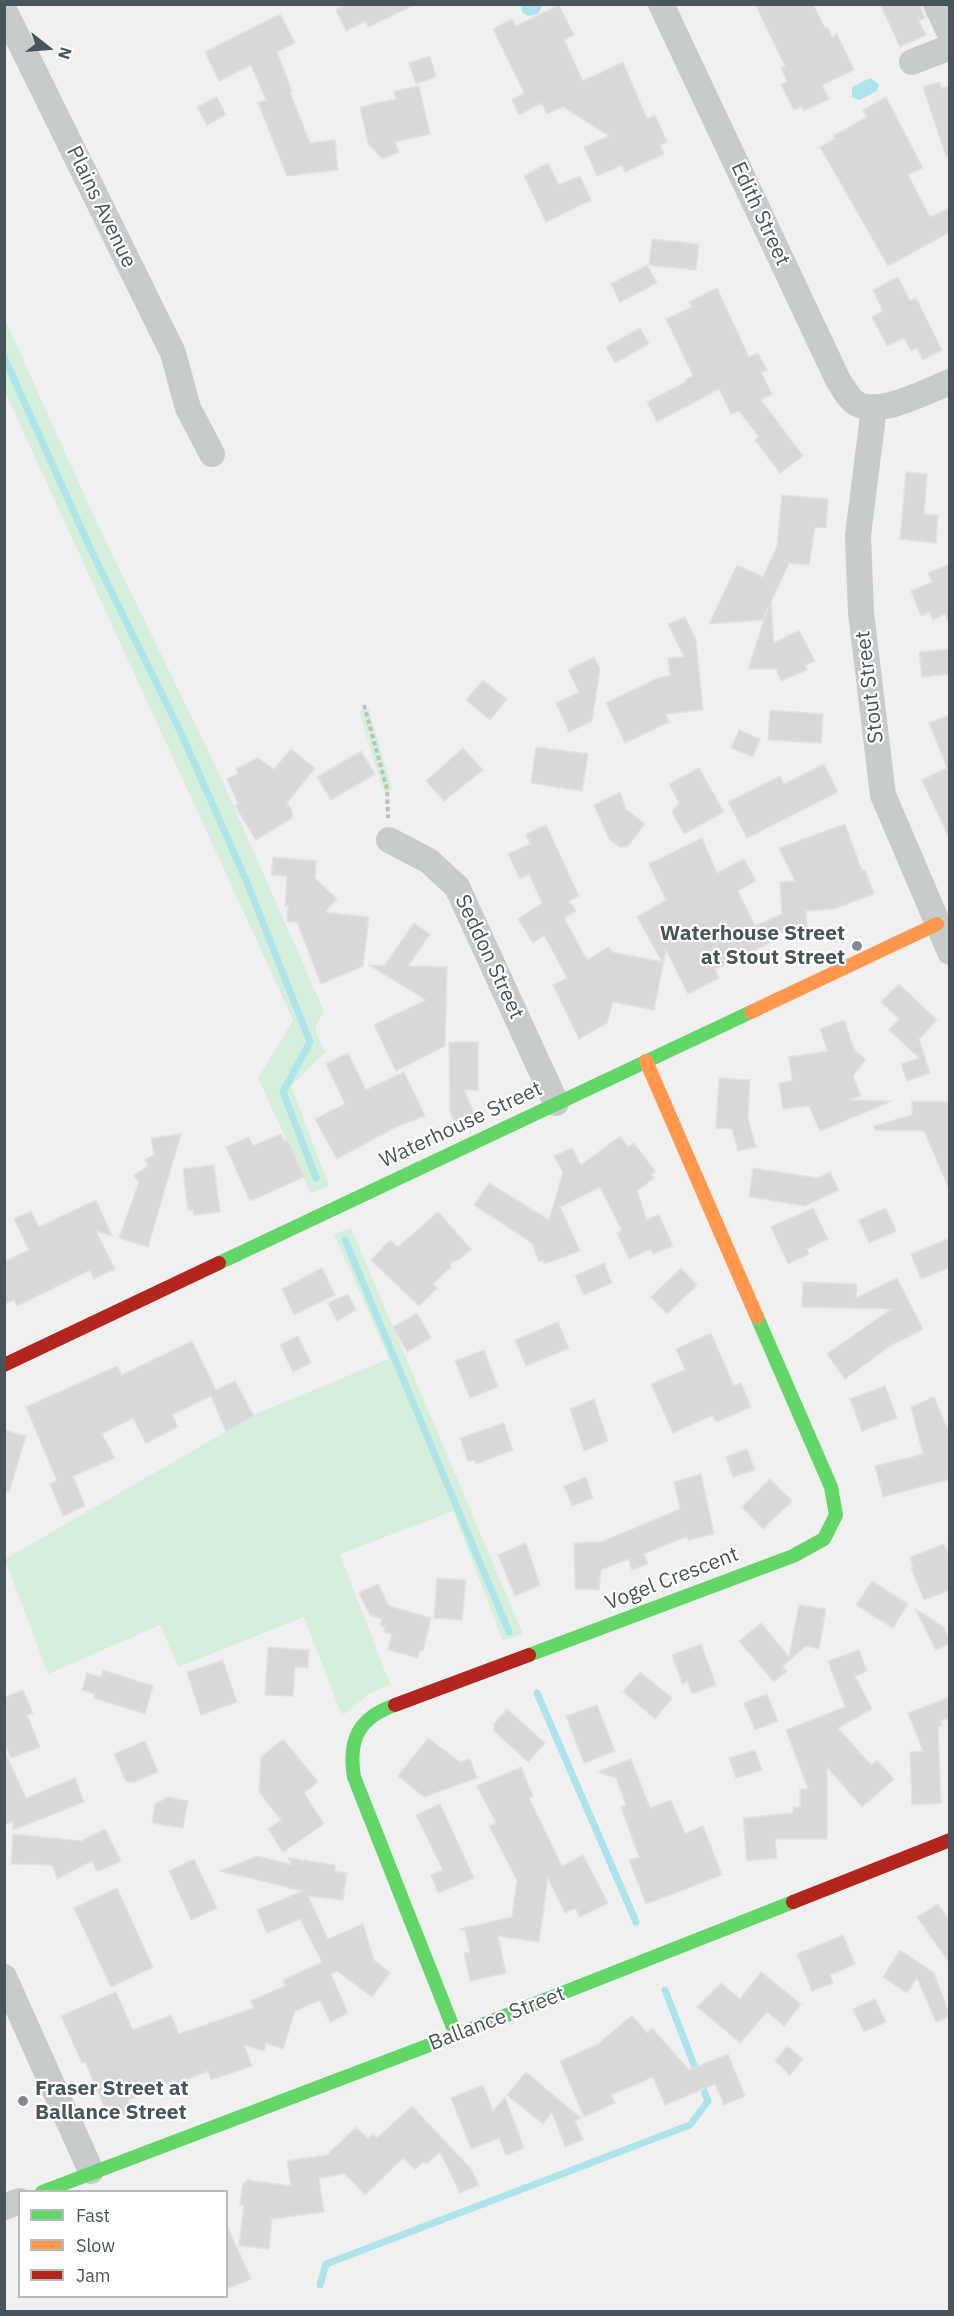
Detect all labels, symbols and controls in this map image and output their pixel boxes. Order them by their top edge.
north arrow [18,18,78,78]
text: N [54,45,76,62]
street label: Plains Avenue [61,142,141,272]
street label: Edith Street [725,158,795,270]
street label: Stout Street [851,629,889,745]
street label: Seddon Street [449,891,529,1023]
place label: Waterhouse Street at Stout Street [660,921,845,971]
marker: Waterhouse Street at Stout Street [850,939,864,953]
street label: Waterhouse Street [376,1076,546,1174]
street label: Vogel Crescent [602,1542,742,1616]
street label: Ballance Street [425,1981,569,2057]
place label: Fraser Street at Ballance Street [35,2076,189,2126]
marker: Fraser Street at Ballance Street [16,2094,30,2108]
legend [18,2190,228,2298]
text: Fast [76,2204,110,2227]
text: Slow [76,2234,115,2257]
text: Jam [76,2264,111,2287]

